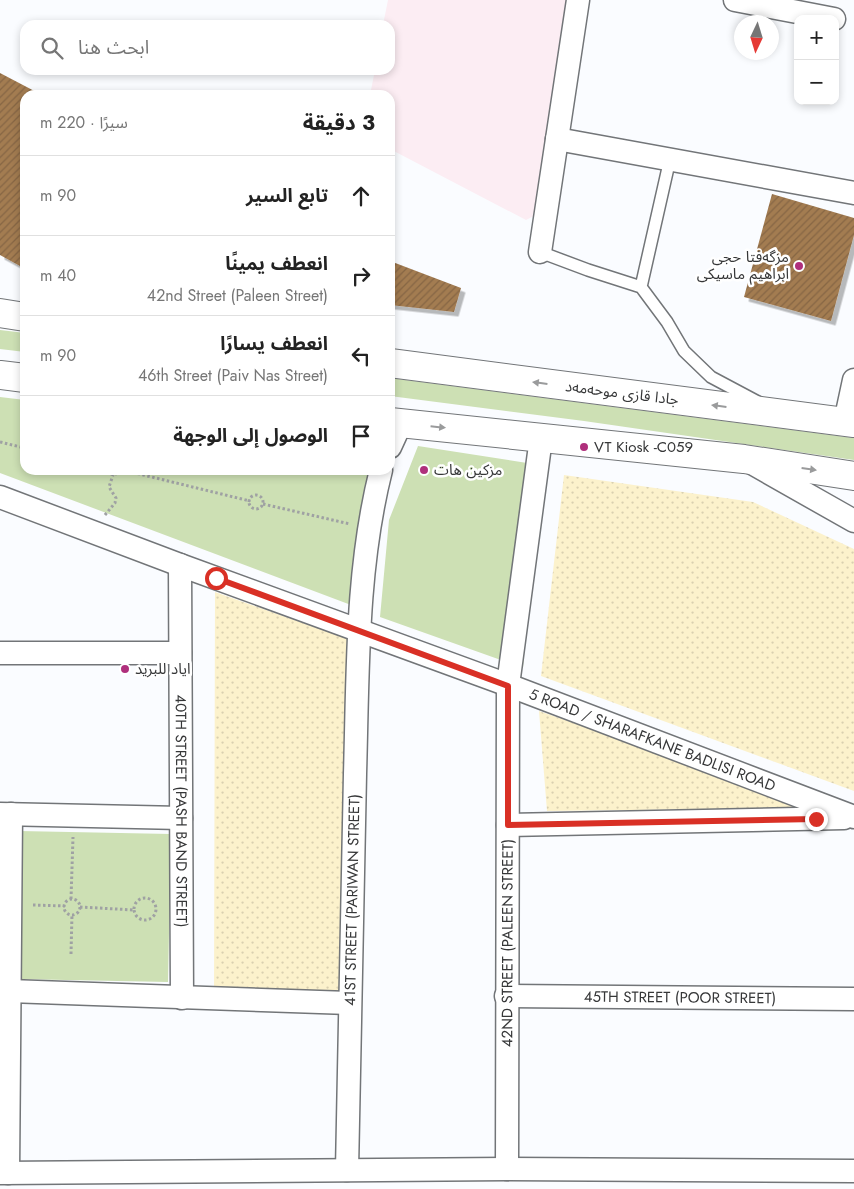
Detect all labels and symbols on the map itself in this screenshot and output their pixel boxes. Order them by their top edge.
north arrow [734,15,779,60]
place label: مزگه‌فتا حجی ابراهیم ماسیکی [697,246,789,285]
marker: مزگه‌فتا حجی ابراهیم ماسیکی [793,260,805,272]
street label: جادا قازی موحەمەد [564,375,680,411]
one-way arrow [532,379,548,387]
one-way arrow [711,402,727,410]
one-way arrow [431,423,447,431]
place label: VT Kiosk -C059 [594,436,693,458]
marker: VT Kiosk -C059 [578,441,590,453]
place label: مزكين هات [434,459,502,481]
marker: مزكين هات [418,464,430,476]
one-way arrow [801,465,817,473]
route start [205,567,228,590]
place label: اياد للبريد [135,658,191,680]
marker: اياد للبريد [119,663,131,675]
street label: 5 ROAD / SHARAFKANE BADLISI ROAD [526,683,779,797]
street label: 40TH STREET (PASH BAND STREET) [170,694,193,928]
street label: 41ST STREET (PARIWAN STREET) [339,794,366,1006]
route end [805,808,828,831]
street label: 42ND STREET (PALEEN STREET) [496,839,519,1047]
street label: 45TH STREET (POOR STREET) [584,986,776,1009]

